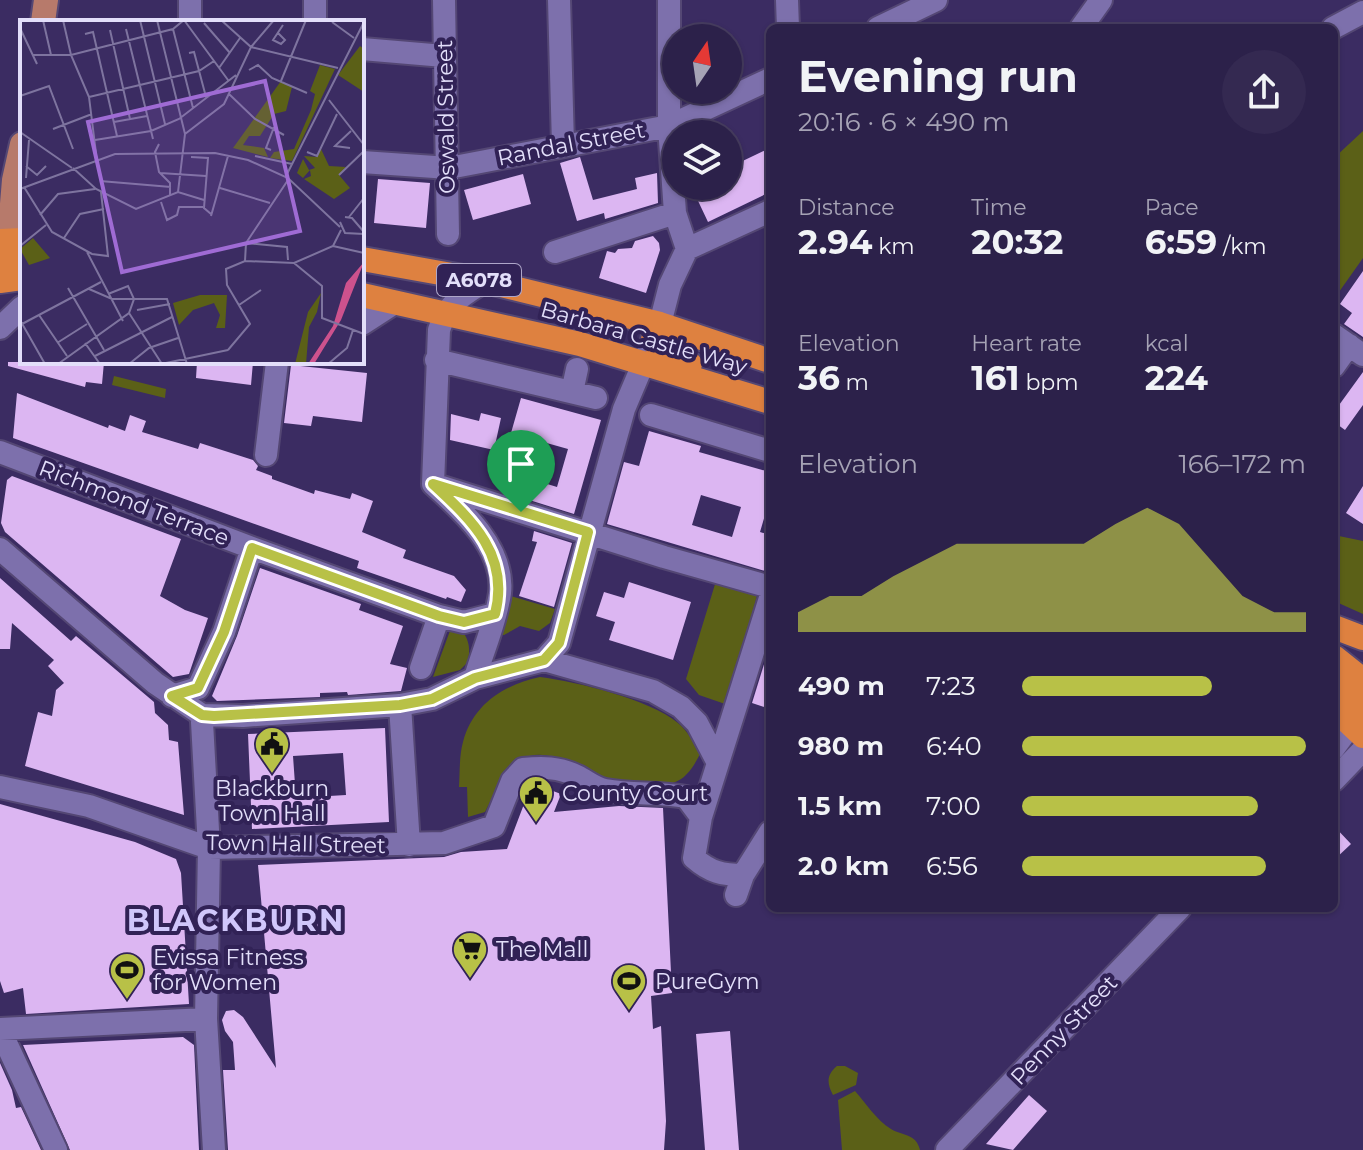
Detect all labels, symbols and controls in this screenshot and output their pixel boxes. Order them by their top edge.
inset map [20,20,364,364]
north arrow [662,24,742,104]
map controls [662,24,742,200]
street label: Oswald Street [431,40,461,194]
text: Evening run [798,49,1078,103]
button: share [1222,50,1306,134]
text: 20:16 · 6 × 490 m [798,106,1010,138]
street label: Randal Street [495,116,647,172]
button: layers [662,120,742,200]
text: Distance [798,194,895,221]
text: Time [971,194,1027,221]
text: Pace [1145,194,1199,221]
text: 2.94 [798,221,872,263]
text: 20:32 [971,221,1063,263]
text: 6:59 [1145,221,1217,263]
text: km [872,233,915,260]
text: /km [1217,233,1267,260]
road number: A6078 [437,264,521,296]
street label: Barbara Castle Way [538,296,750,380]
text: Elevation [798,330,900,357]
text: Heart rate [971,330,1082,357]
text: kcal [1145,330,1189,357]
text: 36 [798,357,840,399]
text: 161 [971,357,1020,399]
text: 224 [1145,357,1208,399]
text: m [840,369,869,396]
text: bpm [1020,369,1079,396]
pin [487,430,555,512]
icon: arrive [499,442,543,486]
text: Elevation [798,448,918,480]
text: 166–172 m [1178,448,1306,480]
street label: Richmond Terrace [35,454,233,552]
text: 490 m [798,670,885,702]
text: 7:23 [926,670,976,702]
public building icon: Blackburn Town Hall [253,725,291,775]
text: 980 m [798,730,884,762]
text: 6:40 [926,730,982,762]
public building icon: County Court [517,774,555,824]
place label: Blackburn Town Hall [215,775,329,827]
place label: County Court [562,780,708,807]
text: 1.5 km [798,790,882,822]
text: 7:00 [926,790,981,822]
street label: Town Hall Street [206,829,386,859]
text: 2.0 km [798,850,889,882]
text: 6:56 [926,850,978,882]
district label: BLACKBURN [127,902,345,939]
supermarket icon: The Mall [451,930,489,980]
place label: The Mall [496,936,588,963]
place label: Evissa Fitness for Women [153,944,304,996]
sports icon: Evissa Fitness for Women [108,951,146,1001]
sports icon: PureGym [610,962,648,1012]
place label: PureGym [655,968,760,995]
street label: Penny Street [1005,969,1123,1091]

